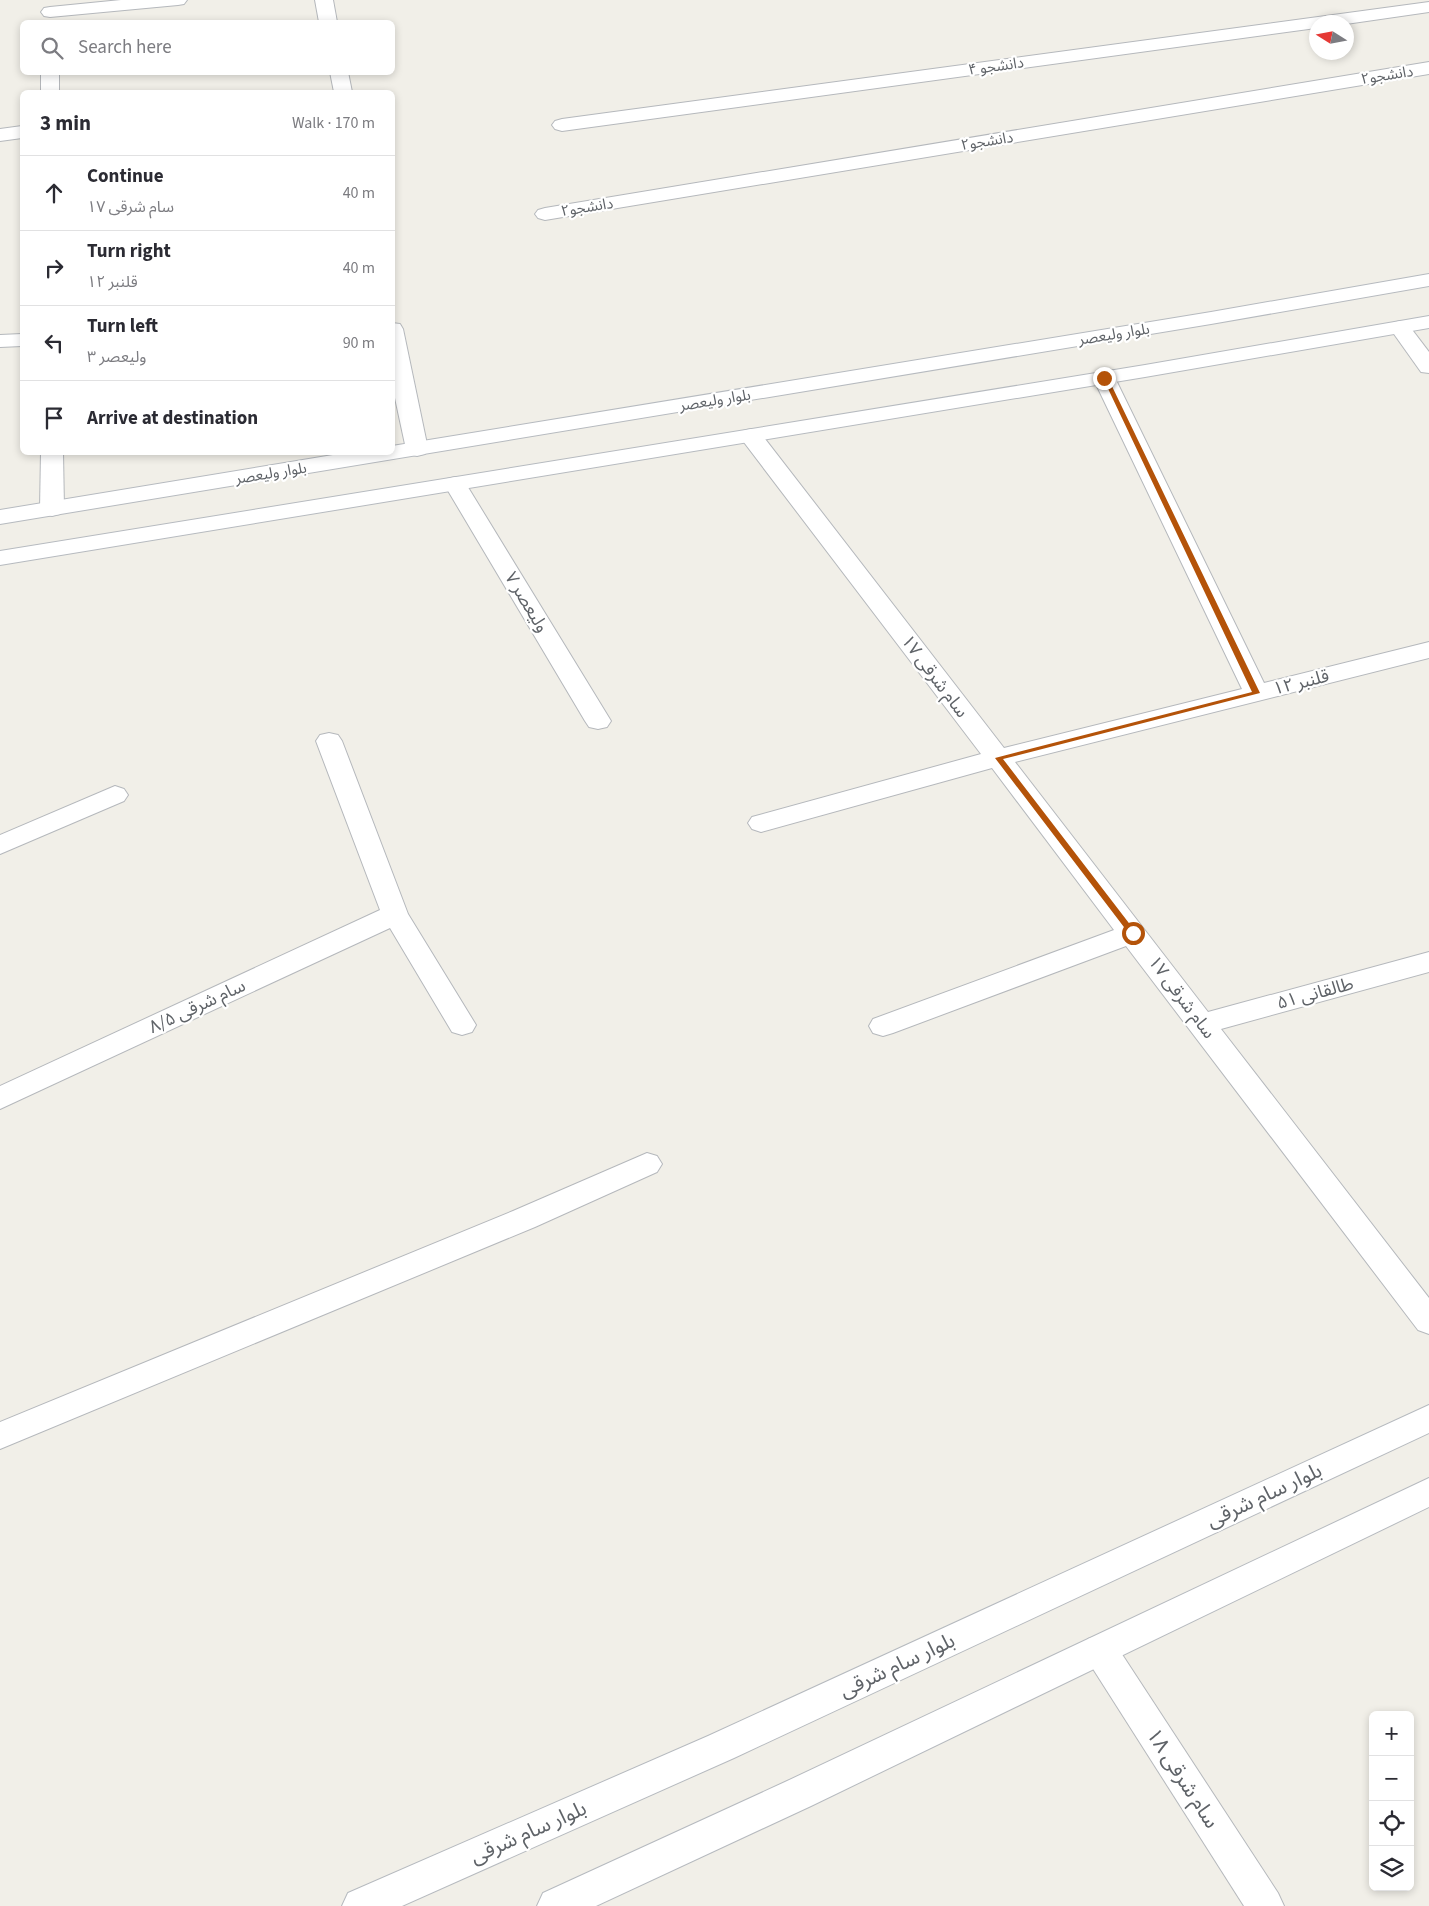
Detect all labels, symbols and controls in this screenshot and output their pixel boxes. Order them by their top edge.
north arrow [1309,15,1354,60]
search box [20,20,395,75]
icon: search [38,34,66,62]
text: Search here [78,34,172,61]
street label: دانشجو ۴ [967,52,1025,81]
street label: دانشجو۲ [1359,61,1415,90]
text: 3 min [40,108,91,138]
text: Walk · 170 m [292,112,375,134]
street label: دانشجو۲ [959,127,1015,156]
text: Continue [87,163,164,190]
icon: ahead [40,179,68,207]
text: 40 m [343,182,375,204]
street label: دانشجو۲ [559,193,615,222]
text: سام شرقی ۱۷ [87,196,174,218]
text: Turn right [87,238,171,265]
icon: right [40,254,68,282]
text: 40 m [343,257,375,279]
text: قلنبر ۱۲ [87,271,138,293]
text: Turn left [87,313,158,340]
street label: بلوار ولیعصر [1076,319,1151,351]
icon: left [40,329,68,357]
text: 90 m [343,332,375,354]
text: ولیعصر ۳ [87,346,147,368]
route end [1093,367,1116,390]
street label: بلوار ولیعصر [677,385,752,417]
icon: arrive [40,404,68,432]
text: Arrive at destination [87,405,258,432]
street label: بلوار ولیعصر [233,458,308,490]
street label: ولیعصر ۷ [499,567,555,637]
street label: سام شرقی ۱۷ [894,630,974,724]
street label: قلنبر ۱۲ [1270,663,1332,702]
route start [1122,922,1145,945]
street label: سام شرقی ۱۷ [1141,951,1221,1045]
street label: طالقانی ۵۱ [1274,971,1356,1016]
street label: سام شرقی ۸/۵ [145,973,250,1041]
street label: بلوار سام شرقی [1201,1455,1327,1536]
street label: بلوار سام شرقی [834,1625,960,1706]
map controls [1369,1711,1414,1891]
button: + [1369,1711,1414,1756]
street label: سام شرقی ۱۸ [1138,1722,1227,1835]
button: − [1369,1756,1414,1801]
street label: بلوار سام شرقی [465,1793,591,1872]
button: locate [1369,1801,1414,1846]
button: layers [1369,1846,1414,1891]

